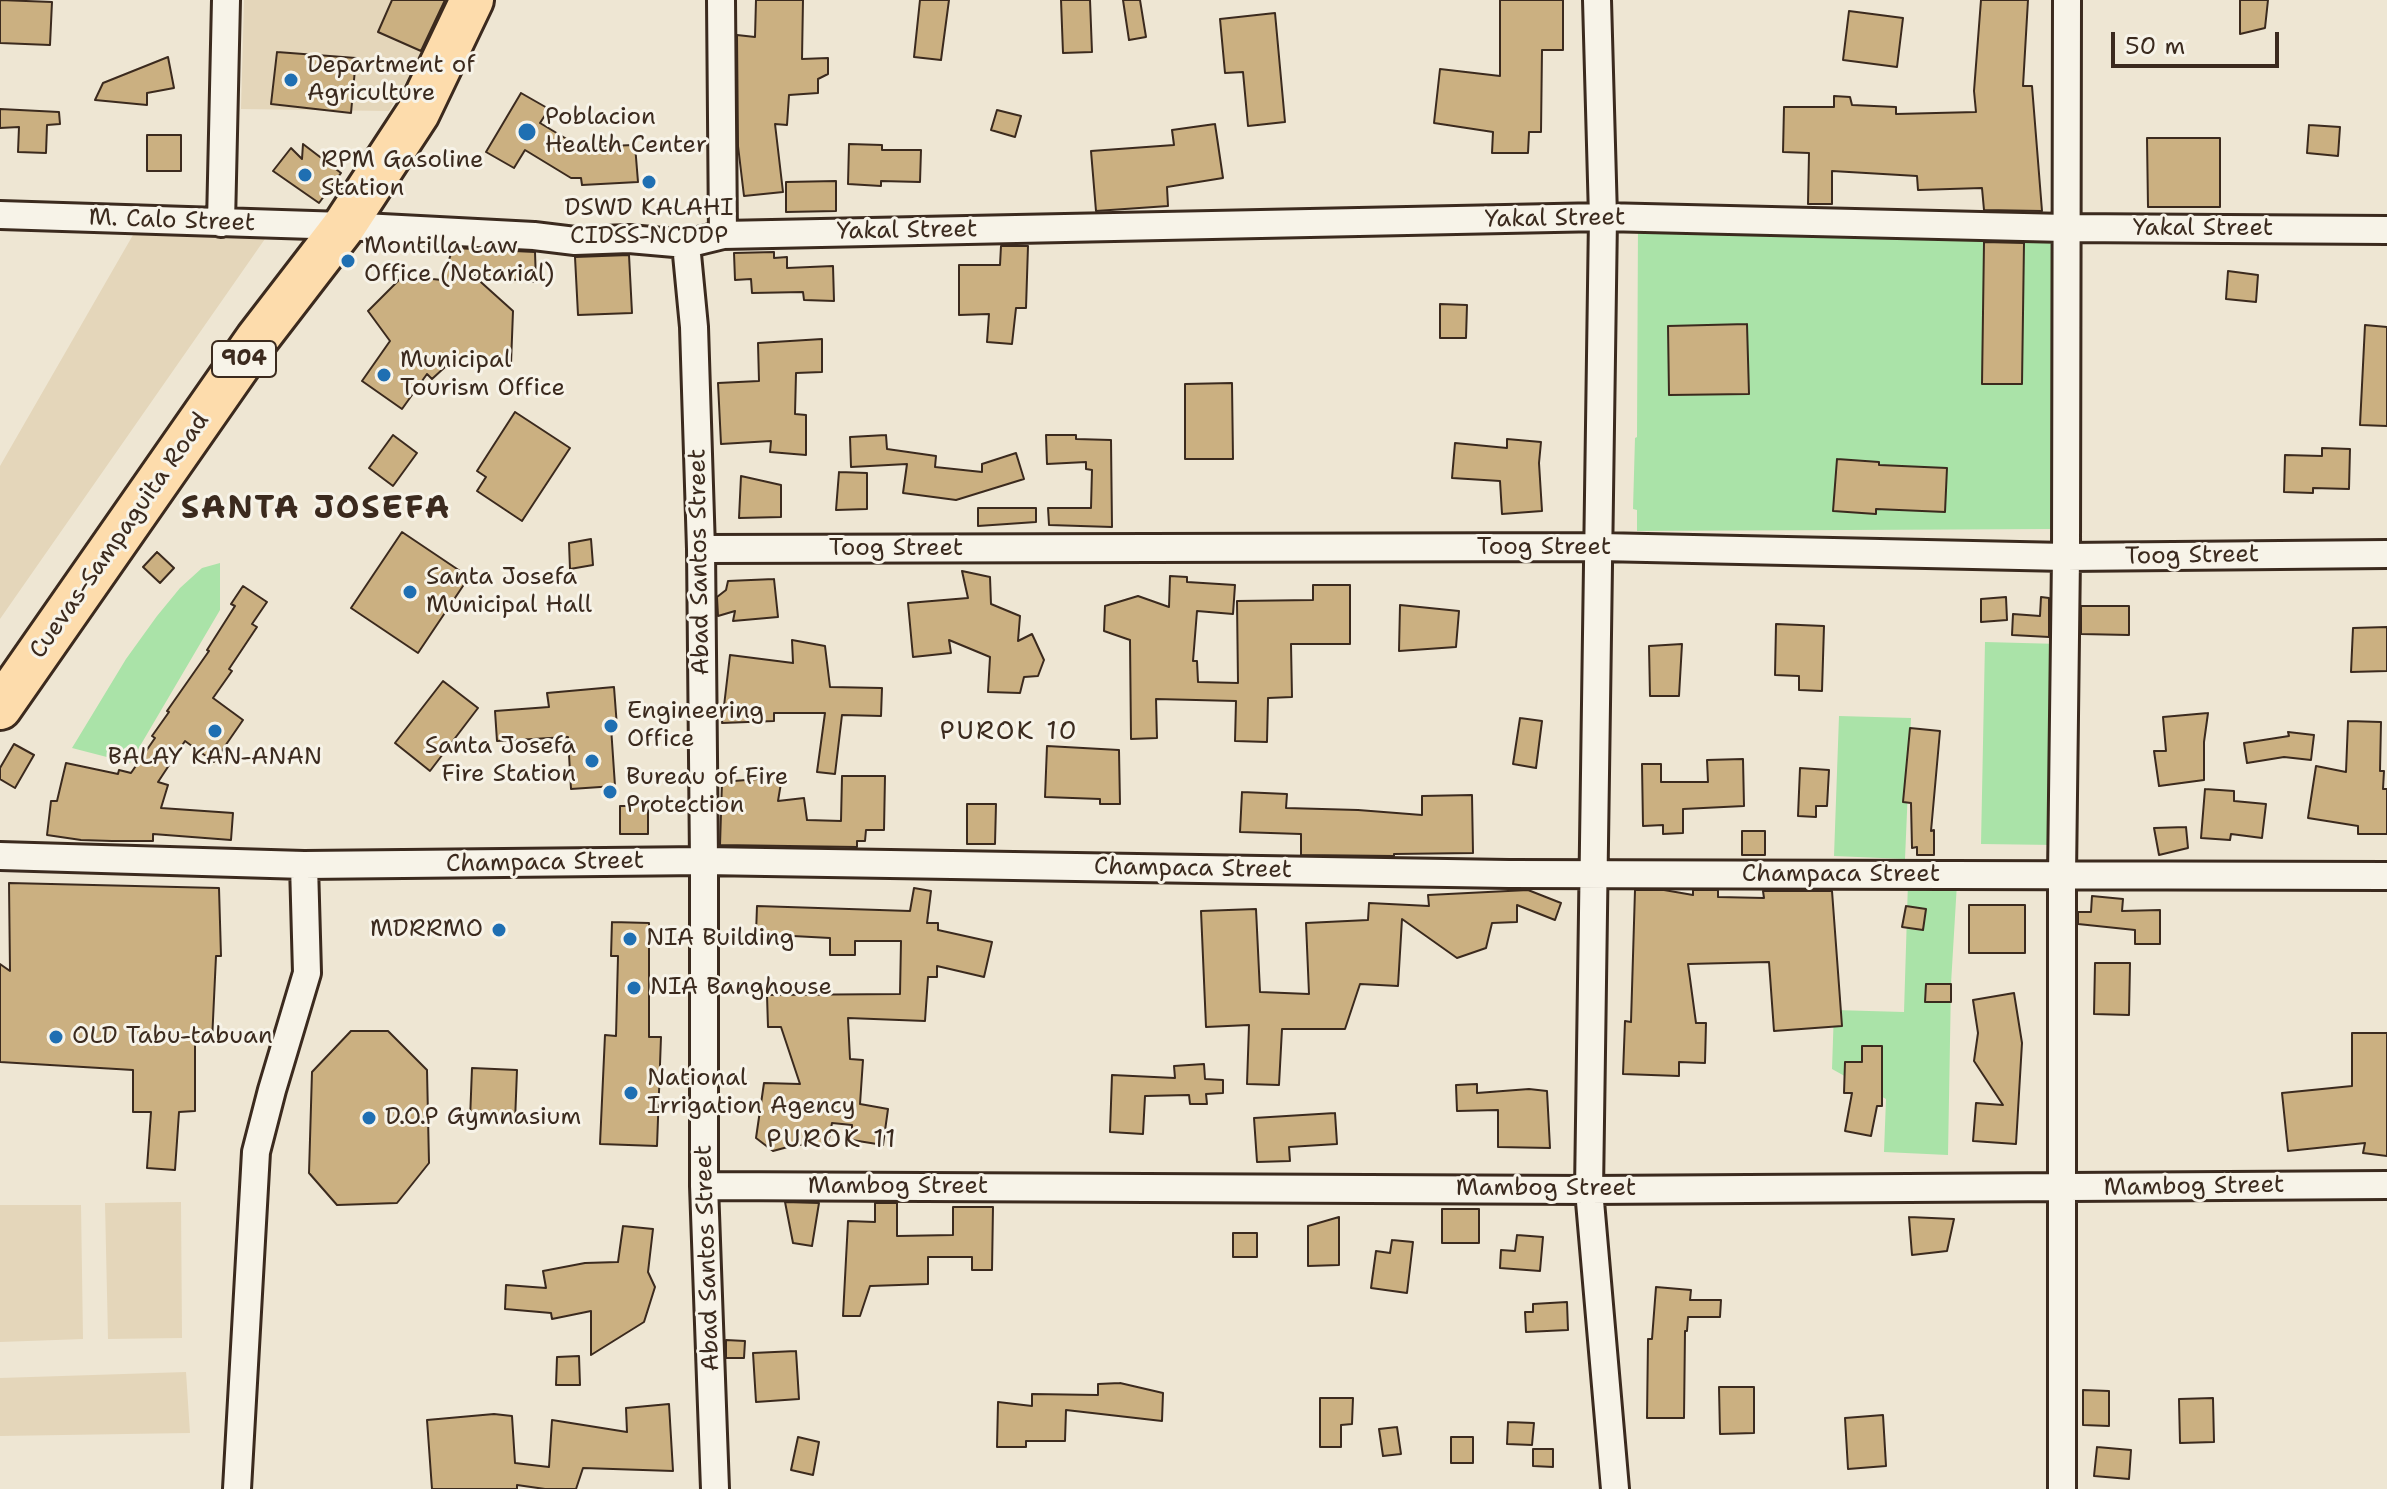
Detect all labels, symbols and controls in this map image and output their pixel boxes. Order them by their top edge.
scale bar [2115,16,2283,66]
text: 50 m [2125,30,2185,62]
place label: Department of Agriculture [307,52,475,108]
marker: Department of Agriculture [282,71,300,89]
place label: Poblacion Health Center [545,104,707,160]
marker: Poblacion Health Center [516,121,538,143]
place label: RPM Gasoline Station [321,147,484,203]
marker: RPM Gasoline Station [296,166,314,184]
marker: DSWD KALAHI CIDSS-NCDDP [640,173,658,191]
place label: DSWD KALAHI CIDSS-NCDDP [565,195,733,251]
street label: Yakal Street [1484,203,1626,235]
street label: M. Calo Street [88,204,256,238]
street label: Yakal Street [836,215,978,247]
street label: Yakal Street [2133,215,2273,243]
place label: Montilla Law Office (Notarial) [364,233,554,289]
marker: Montilla Law Office (Notarial) [339,252,357,270]
road number: 904 [212,341,276,377]
place label: Municipal Tourism Office [400,347,565,403]
marker: Municipal Tourism Office [375,366,393,384]
street label: Cuevas-Sampaguita Road [24,407,216,665]
street label: Abad Santos Street [684,448,716,676]
district label: SANTA JOSEFA [181,491,451,529]
street label: Toog Street [1477,534,1611,562]
street label: Toog Street [829,535,963,563]
street label: Toog Street [2125,540,2259,572]
place label: Santa Josefa Municipal Hall [426,564,592,620]
marker: Santa Josefa Municipal Hall [401,583,419,601]
place label: Engineering Office [627,698,764,754]
district label: PUROK 10 [939,716,1079,748]
marker: Engineering Office [602,717,620,735]
marker: BALAY KAN-ANAN [206,722,224,740]
place label: Santa Josefa Fire Station [425,733,576,789]
place label: BALAY KAN-ANAN [108,744,322,772]
marker: Santa Josefa Fire Station [583,752,601,770]
place label: Bureau of Fire Protection [626,764,788,820]
marker: Bureau of Fire Protection [601,783,619,801]
street label: Champaca Street [446,847,644,879]
street label: Champaca Street [1094,853,1292,885]
street label: Champaca Street [1742,861,1940,889]
place label: MDRRMO [370,916,483,944]
marker: MDRRMO [490,921,508,939]
place label: NIA Building [646,925,794,953]
marker: NIA Building [621,930,639,948]
place label: NIA Banghouse [650,974,832,1002]
marker: NIA Banghouse [625,979,643,997]
place label: OLD Tabu-tabuan [72,1023,273,1051]
marker: OLD Tabu-tabuan [47,1028,65,1046]
place label: National Irrigation Agency [647,1065,855,1121]
marker: National Irrigation Agency [622,1084,640,1102]
place label: D.O.P Gymnasium [385,1104,581,1132]
marker: D.O.P Gymnasium [360,1109,378,1127]
district label: PUROK 11 [766,1124,898,1156]
street label: Abad Santos Street [690,1144,726,1372]
street label: Mambog Street [2103,1171,2285,1203]
street label: Mambog Street [808,1173,988,1201]
street label: Mambog Street [1456,1175,1636,1203]

